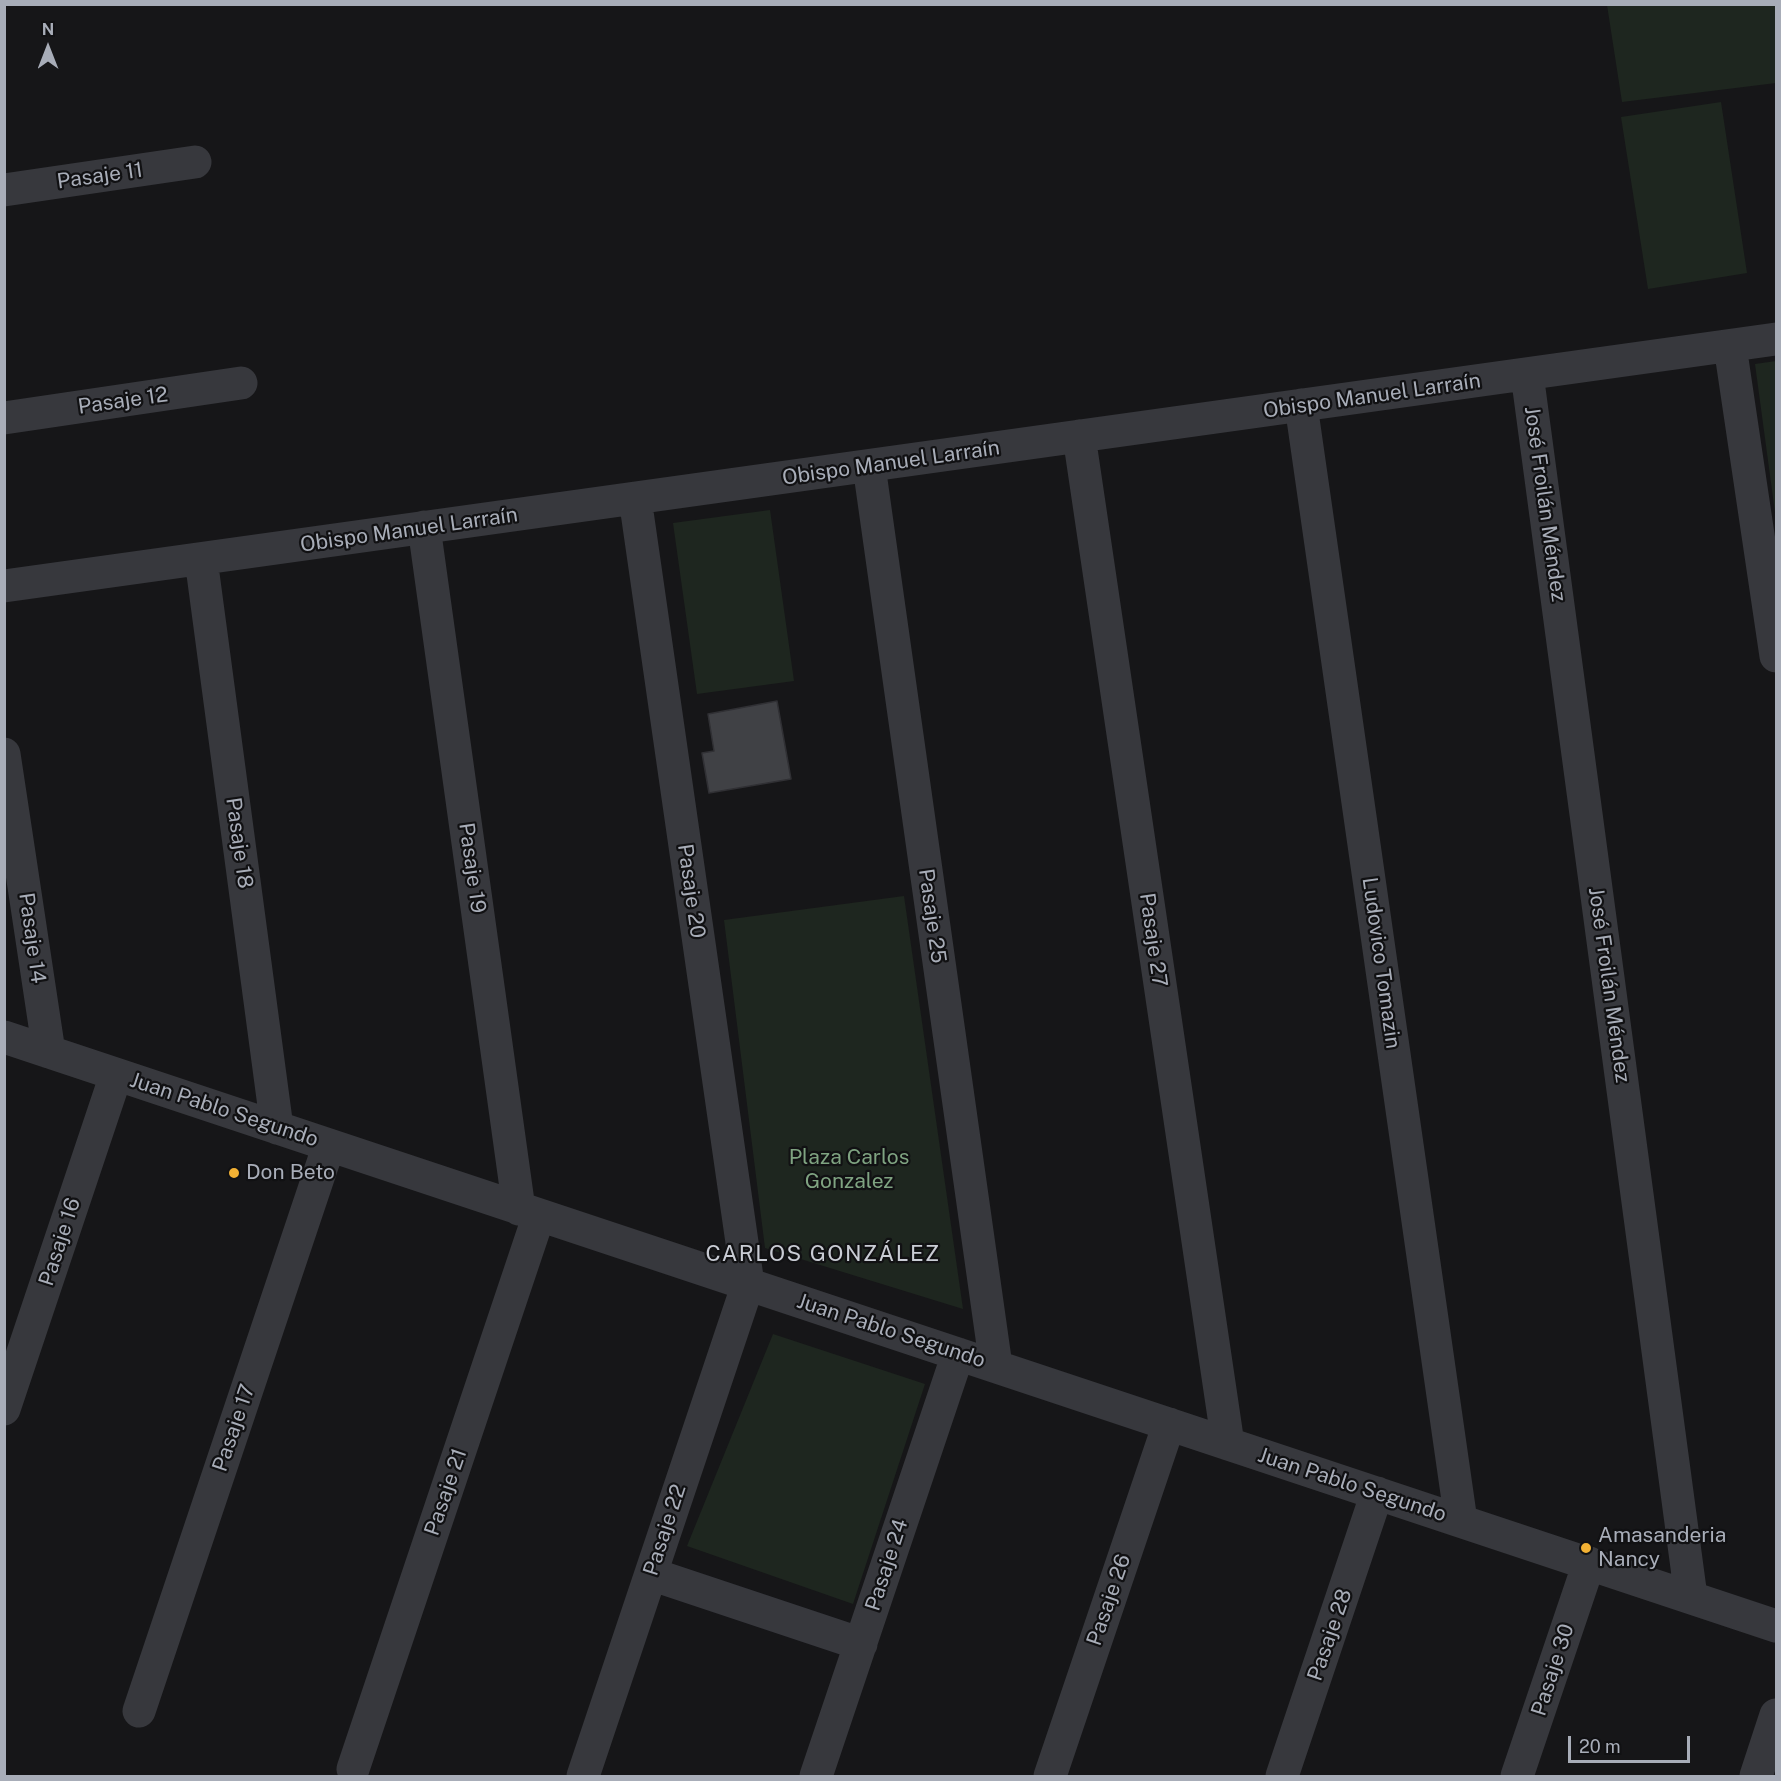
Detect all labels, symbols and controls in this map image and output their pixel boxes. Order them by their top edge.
north arrow [18,18,78,78]
text: N [42,20,54,39]
street label: Pasaje 11 [55,157,145,195]
street label: Obispo Manuel Larraín [1262,368,1482,424]
street label: Pasaje 12 [76,382,170,420]
street label: José Froilán Méndez [1519,405,1571,603]
street label: Obispo Manuel Larraín [781,435,1001,491]
street label: Obispo Manuel Larraín [299,502,519,558]
street label: Pasaje 18 [220,796,258,890]
street label: Pasaje 19 [453,821,491,915]
street label: Pasaje 20 [672,842,710,940]
street label: Pasaje 25 [913,867,951,965]
street label: Ludovico Tomazin [1356,876,1406,1050]
street label: José Froilán Méndez [1583,886,1635,1084]
street label: Pasaje 14 [13,891,51,985]
street label: Pasaje 27 [1134,891,1172,989]
street label: Juan Pablo Segundo [127,1068,321,1152]
park label: Plaza Carlos Gonzalez [789,1145,909,1195]
place label: Don Beto [246,1160,335,1186]
marker: Don Beto [227,1166,241,1180]
street label: Pasaje 16 [34,1195,86,1289]
district label: CARLOS GONZÁLEZ [705,1241,941,1267]
street label: Juan Pablo Segundo [794,1289,988,1373]
street label: Pasaje 17 [207,1381,261,1475]
street label: Juan Pablo Segundo [1255,1443,1449,1527]
street label: Pasaje 21 [419,1445,473,1539]
street label: Pasaje 22 [638,1481,692,1579]
street label: Pasaje 24 [860,1516,914,1614]
place label: Amasanderia Nancy [1598,1523,1726,1573]
marker: Amasanderia Nancy [1579,1541,1593,1555]
street label: Pasaje 26 [1082,1551,1136,1649]
street label: Pasaje 28 [1303,1586,1357,1684]
street label: Pasaje 30 [1526,1621,1580,1719]
scale bar [1571,1724,1692,1762]
text: 20 m [1579,1736,1621,1757]

